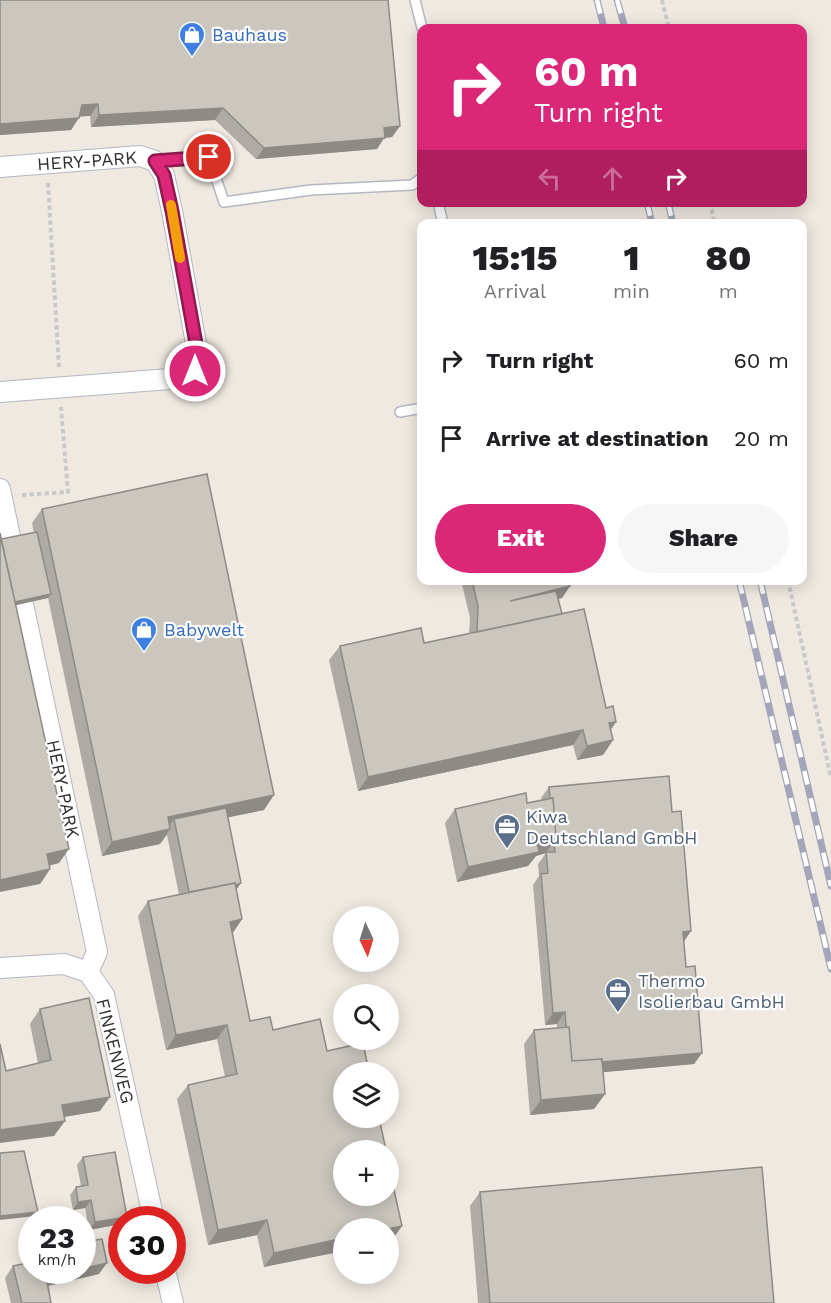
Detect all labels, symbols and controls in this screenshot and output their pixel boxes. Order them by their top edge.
shop icon: Bauhaus [177,20,207,58]
place label: Bauhaus [212,24,287,45]
text: 60 m [534,47,638,96]
icon: right [435,48,513,126]
text: Turn right [534,97,663,129]
pin [183,131,234,182]
icon: arrive [192,140,225,173]
street label: HERY-PARK [36,147,138,174]
icon: left [533,162,566,195]
icon: ahead [596,162,629,195]
icon: right [659,162,692,195]
text: 15:15 [473,237,558,279]
text: 1 [623,237,639,279]
text: 80 [705,237,751,279]
text: Arrival [484,279,546,303]
text: min [613,279,650,303]
text: m [719,279,738,303]
position arrow [163,339,227,403]
icon: right [435,344,468,377]
text: Turn right [486,348,593,373]
text: 60 m [733,348,789,373]
icon: arrive [435,422,468,455]
text: Arrive at destination [486,426,709,451]
text: 20 m [734,426,789,451]
button: Exit [435,504,606,573]
button: Share [618,504,789,573]
shop icon: Babywelt [129,615,159,653]
place label: Babywelt [164,619,245,640]
street label: HERY-PARK [43,738,84,840]
place label: Kiwa Deutschland GmbH [526,806,698,848]
office icon: Kiwa Deutschland GmbH [492,812,522,850]
north arrow [333,906,399,972]
map controls [333,906,399,1284]
place label: Thermo Isolierbau GmbH [638,970,785,1012]
office icon: Thermo Isolierbau GmbH [603,976,633,1014]
button: search [333,984,399,1050]
street label: FINKENWEG [92,996,139,1106]
button: layers [333,1062,399,1128]
button: + [333,1140,399,1206]
speed limit sign: 30 [108,1206,186,1284]
button: − [333,1218,399,1284]
text: 23 [39,1220,75,1255]
text: km/h [38,1251,76,1269]

